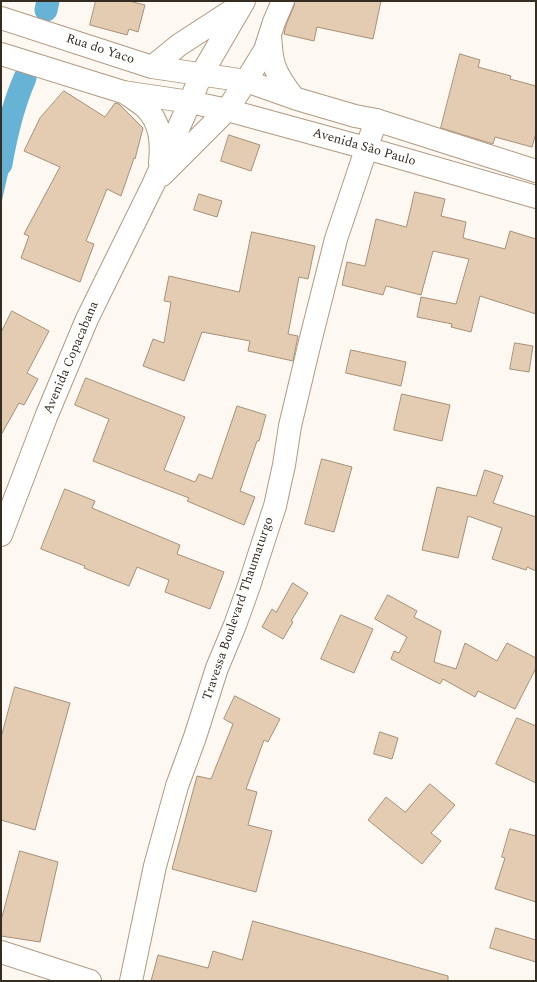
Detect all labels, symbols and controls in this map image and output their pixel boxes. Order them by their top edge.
street label: Rua do Yaco [64,32,136,68]
street label: Avenida São Paulo [311,126,417,170]
street label: Avenida Copacabana [41,299,103,417]
street label: Travessa Boulevard Thaumaturgo [200,515,278,703]

